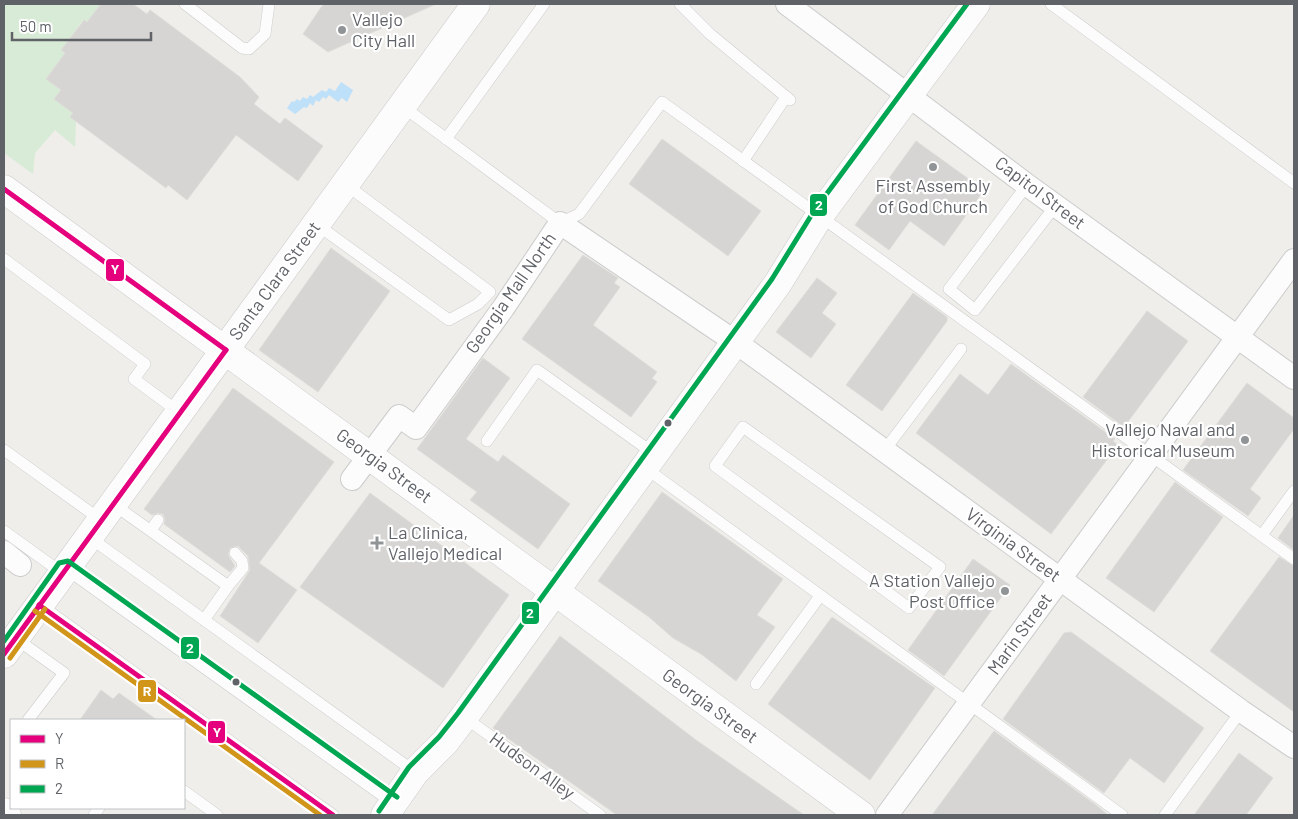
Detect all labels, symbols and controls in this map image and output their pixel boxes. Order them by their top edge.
place label: Vallejo City Hall [352,8,415,51]
scale bar [12,10,151,42]
text: 50 m [20,17,52,35]
marker: Vallejo City Hall [336,24,348,36]
street label: Capitol Street [991,151,1090,233]
marker: First Assembly of God Church [927,161,939,173]
place label: First Assembly of God Church [876,174,990,217]
line badge: 2 [809,193,828,217]
text: 2 [815,196,823,213]
street label: Santa Clara Street [224,217,325,344]
street label: Georgia Mall North [460,228,560,357]
line badge: Y [105,258,125,282]
text: Y [111,260,120,277]
unlabelled marker [663,418,673,428]
place label: Vallejo Naval and Historical Museum [1091,418,1235,461]
street label: Georgia Street [332,423,437,507]
marker: Vallejo Naval and Historical Museum [1239,434,1251,446]
street label: Virginia Street [962,502,1065,586]
place label: La Clinica, Vallejo Medical [388,521,502,564]
marker: La Clinica, Vallejo Medical [370,536,384,550]
place label: A Station Vallejo Post Office [869,569,995,612]
marker: A Station Vallejo Post Office [999,585,1011,597]
street label: Marin Street [982,588,1056,679]
line badge: 2 [521,601,540,625]
text: 2 [526,604,534,621]
line badge: 2 [180,636,200,660]
text: 2 [186,639,194,656]
street label: Georgia Street [658,663,763,747]
unlabelled marker [231,677,241,687]
line badge: R [137,679,157,703]
text: R [143,682,152,699]
legend [10,719,185,809]
line badge: Y [207,720,226,744]
text: Y [213,723,222,740]
street label: Hudson Alley [486,727,579,803]
text: Y [55,729,64,747]
text: R [55,754,64,772]
text: 2 [55,779,63,797]

